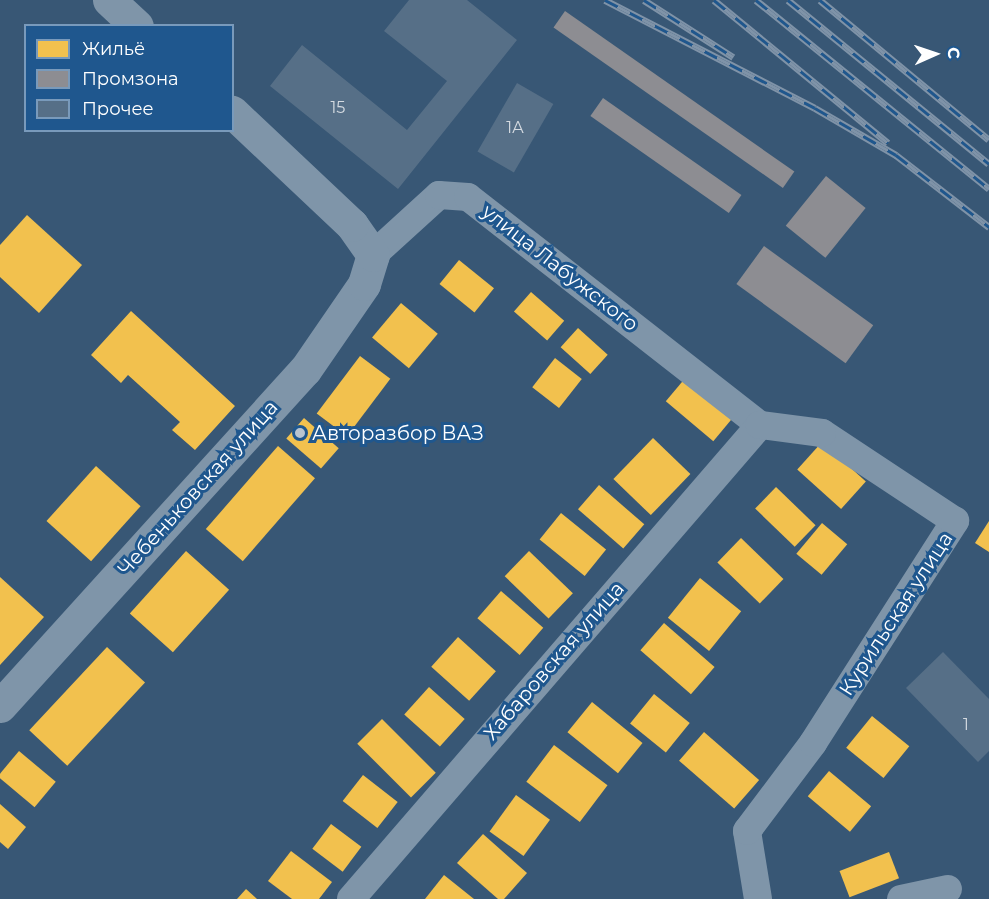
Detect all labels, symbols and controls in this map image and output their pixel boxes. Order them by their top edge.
legend [24,24,234,132]
north arrow [905,24,965,84]
text: Жильё [82,38,145,60]
text: С [944,47,963,59]
text: Промзона [82,68,179,90]
text: Прочее [82,98,154,120]
house number: 15 [331,98,345,118]
house number: 1А [506,118,524,138]
street label: улица Лабужского [477,199,643,337]
street label: Чебеньковская улица [113,396,283,580]
place label: Авторазбор ВАЗ [312,421,484,445]
marker: Авторазбор ВАЗ [293,426,307,440]
street label: Курильская улица [834,528,958,700]
street label: Хабаровская улица [479,577,629,745]
house number: 1 [963,715,969,735]

